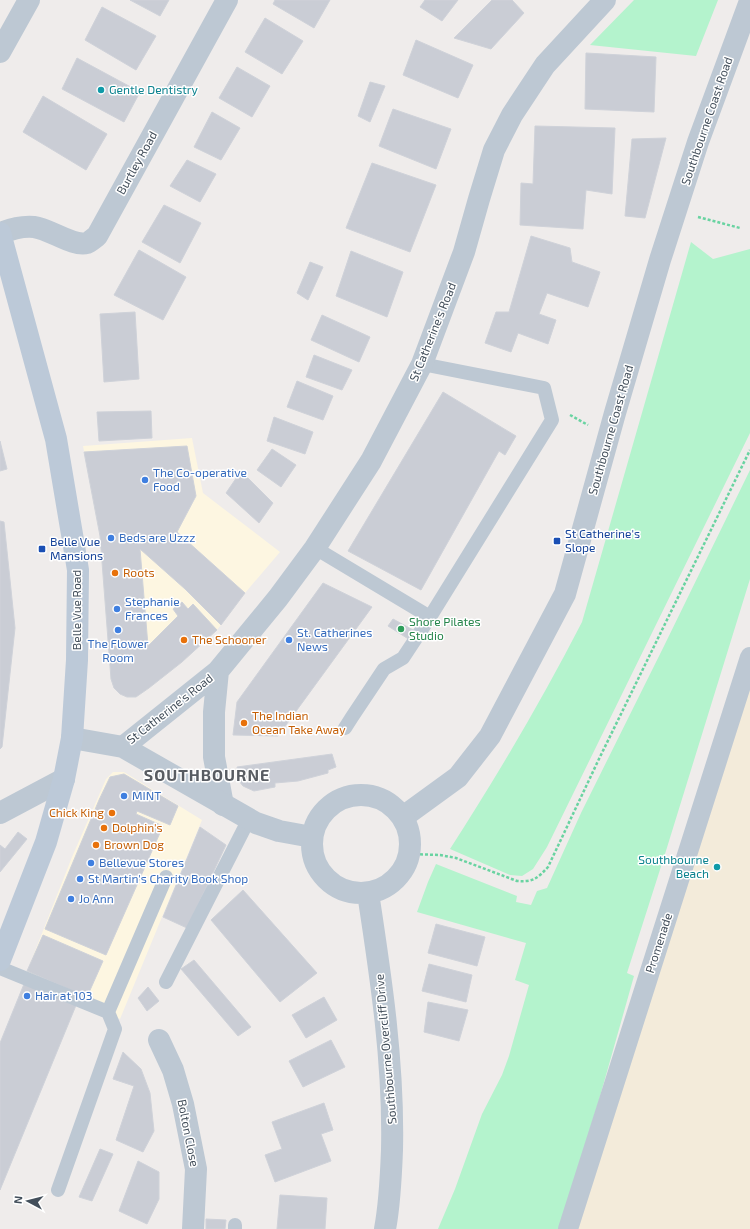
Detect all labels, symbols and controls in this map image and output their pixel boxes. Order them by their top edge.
street label: Southbourne Coast Road [678,55,735,187]
place label: Gentle Dentistry [109,82,199,96]
marker: Gentle Dentistry [96,85,106,95]
street label: Burtley Road [113,128,159,197]
street label: St Catherine's Road [406,280,458,383]
street label: Southbourne Coast Road [585,363,635,496]
place label: The Co-operative Food [153,465,247,493]
marker: The Co-operative Food [140,475,150,485]
place label: St Catherine's Slope [565,526,640,554]
place label: Beds are Uzzz [119,530,195,544]
marker: Beds are Uzzz [106,533,116,543]
place label: Belle Vue Mansions [50,534,103,562]
marker: St Catherine's Slope [552,536,562,546]
marker: Belle Vue Mansions [37,544,47,554]
place label: Roots [123,565,155,579]
marker: Roots [110,568,120,578]
street label: Belle Vue Road [69,570,83,650]
place label: Stephanie Frances [125,594,180,622]
marker: Stephanie Frances [112,604,122,614]
place label: Shore Pilates Studio [409,614,481,642]
marker: Shore Pilates Studio [396,624,406,634]
marker: The Flower Room [113,625,123,635]
place label: St. Catherines News [297,625,372,653]
place label: The Schooner [192,632,267,646]
marker: The Schooner [179,635,189,645]
marker: St. Catherines News [284,635,294,645]
place label: The Flower Room [88,636,149,664]
street label: St Catherine's Road [124,670,215,746]
place label: The Indian Ocean Take Away [252,708,346,736]
marker: The Indian Ocean Take Away [239,718,249,728]
district label: SOUTHBOURNE [144,765,270,784]
place label: MINT [132,788,161,802]
marker: MINT [119,791,129,801]
place label: Chick King [49,805,104,819]
marker: Chick King [107,808,117,818]
place label: Dolphin's [112,820,163,834]
marker: Dolphin's [99,823,109,833]
place label: Brown Dog [104,837,164,851]
marker: Brown Dog [91,840,101,850]
place label: Southbourne Beach [638,852,709,880]
place label: Bellevue Stores [99,855,184,869]
marker: Bellevue Stores [86,858,96,868]
marker: Southbourne Beach [712,862,722,872]
place label: St Martin's Charity Book Shop [88,871,248,885]
marker: St Martin's Charity Book Shop [75,874,85,884]
place label: Jo Ann [79,891,114,905]
marker: Jo Ann [66,894,76,904]
street label: Promenade [642,911,674,975]
street label: Southbourne Overcliff Drive [371,973,399,1125]
place label: Hair at 103 [35,988,92,1002]
marker: Hair at 103 [22,991,32,1001]
street label: Bolton Close [176,1098,202,1168]
north arrow [8,1181,48,1221]
text: N [11,1195,25,1204]

